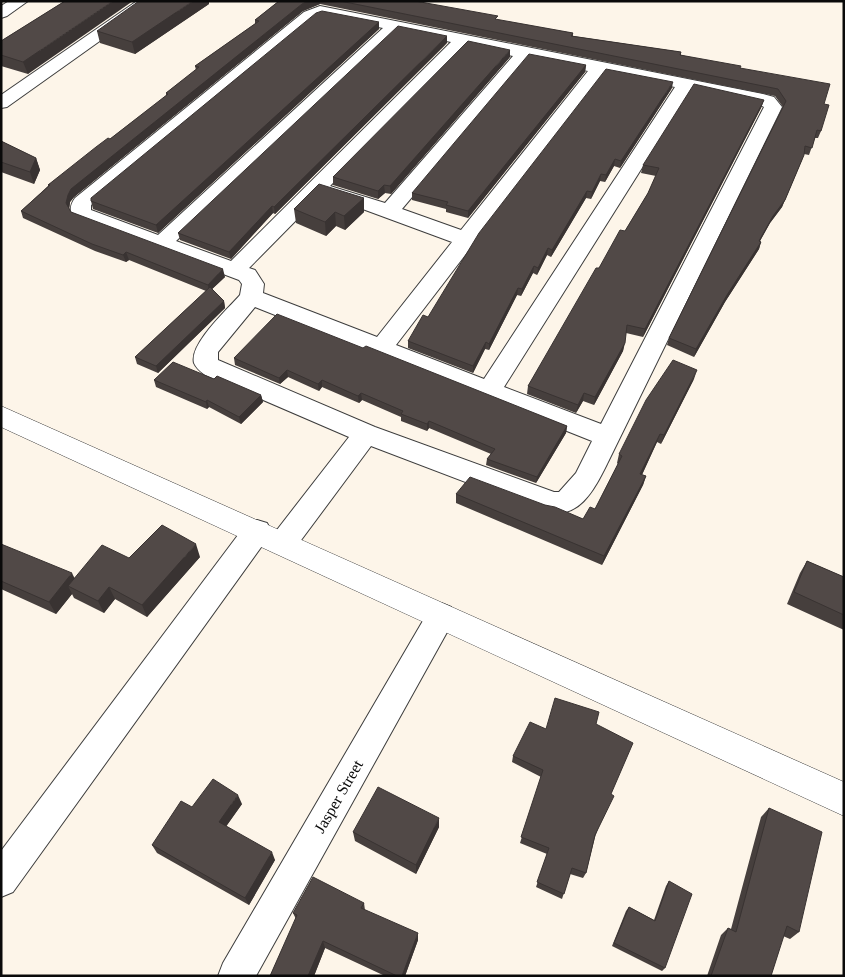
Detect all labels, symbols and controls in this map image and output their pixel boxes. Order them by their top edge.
street label: Jasper Street [311,756,367,836]

